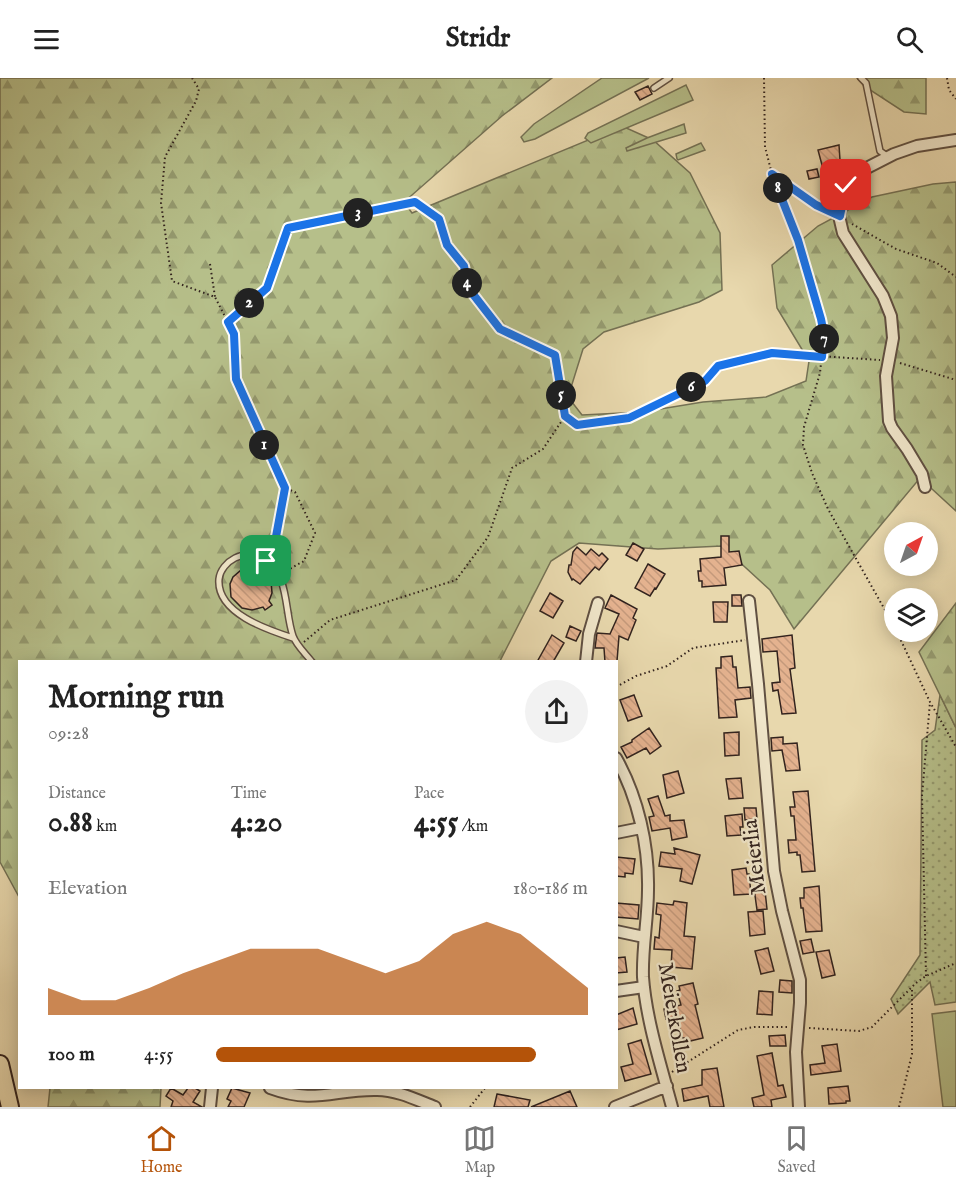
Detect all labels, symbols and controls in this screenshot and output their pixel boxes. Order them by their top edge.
text: Stridr [446,22,510,56]
icon: menu [30,23,63,56]
icon: search [893,23,926,56]
pin [820,159,871,210]
icon: check [829,168,862,201]
pin: 8 [763,173,793,203]
text: 8 [775,178,781,198]
pin: 3 [343,198,373,228]
text: 3 [355,203,361,223]
pin: 4 [452,268,482,298]
text: 4 [463,273,471,293]
pin: 2 [234,288,264,318]
text: 2 [245,293,253,313]
pin: 7 [809,324,839,354]
text: 7 [820,329,828,349]
pin: 6 [676,372,706,402]
text: 6 [688,377,694,397]
pin: 5 [546,380,576,410]
text: 5 [558,385,564,405]
pin: 1 [249,430,279,460]
text: 1 [261,435,267,455]
north arrow [884,522,938,576]
map controls [884,522,938,642]
pin [240,535,291,586]
icon: arrive [249,544,282,577]
button: layers [884,588,938,642]
text: Morning run [48,677,224,719]
button: share [525,680,588,743]
text: 09:28 [48,721,89,746]
text: Distance [48,784,106,804]
text: Time [231,784,267,804]
text: Pace [414,784,444,804]
text: 0.88 [48,804,93,842]
text: 4:20 [231,804,282,842]
text: 4:55 [414,804,458,842]
text: km [93,817,117,837]
text: /km [458,817,488,837]
street label: Meierlia [736,817,774,896]
text: Elevation [48,876,127,901]
text: 180–186 m [513,876,588,901]
street label: Meierkollen [651,961,698,1076]
text: 100 m [48,1042,95,1067]
text: 4:55 [144,1042,174,1067]
tab: Home [141,1122,182,1178]
tab: Map [463,1122,496,1178]
tab: Saved [778,1122,815,1178]

